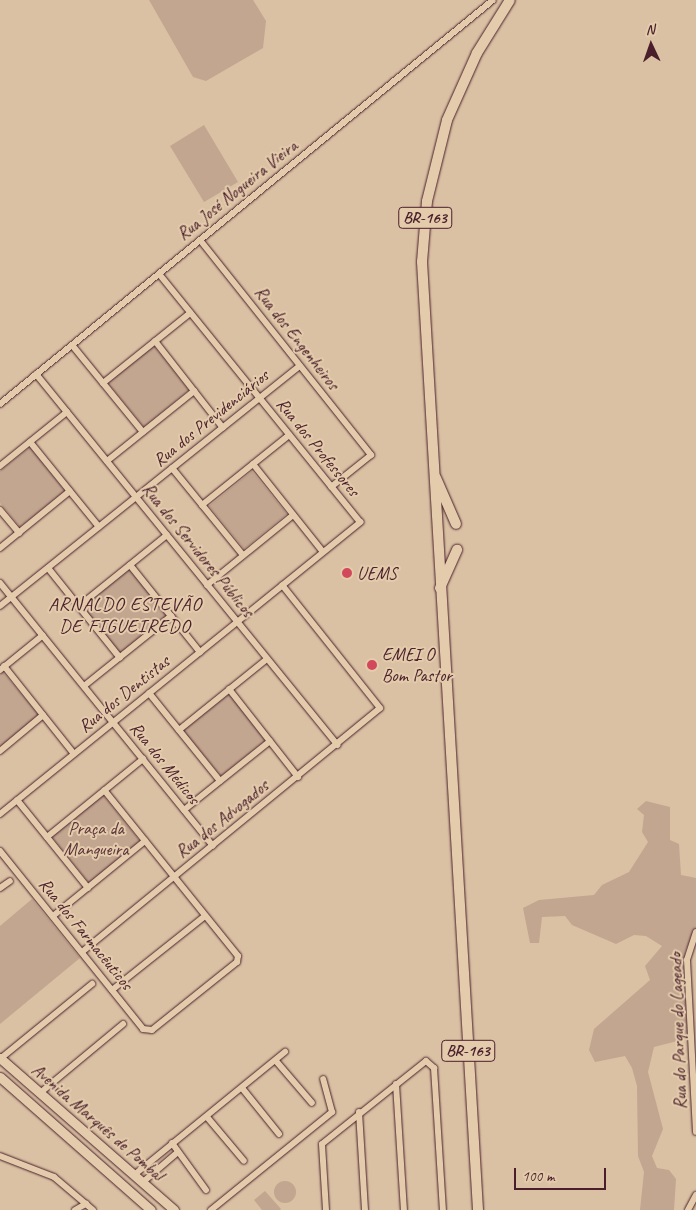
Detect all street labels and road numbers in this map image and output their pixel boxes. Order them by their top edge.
street label: Rua José Nogueira Vieira [173,135,301,245]
road number: BR-163 [398,204,452,232]
street label: Rua dos Engenheiros [250,282,344,394]
street label: Rua dos Previdenciários [149,365,273,471]
street label: Rua dos Professores [272,393,364,501]
street label: Rua dos Servidores Públicos [137,479,259,621]
street label: Rua dos Dentistas [74,651,174,737]
street label: Rua dos Médicos [125,718,205,808]
street label: Rua dos Advogados [171,775,273,863]
street label: Rua dos Farmacêuticos [34,873,138,995]
street label: Rua do Parque do Lageado [664,952,692,1110]
road number: BR-163 [440,1038,496,1064]
street label: Avenida Marquês de Pombal [28,1059,168,1185]

